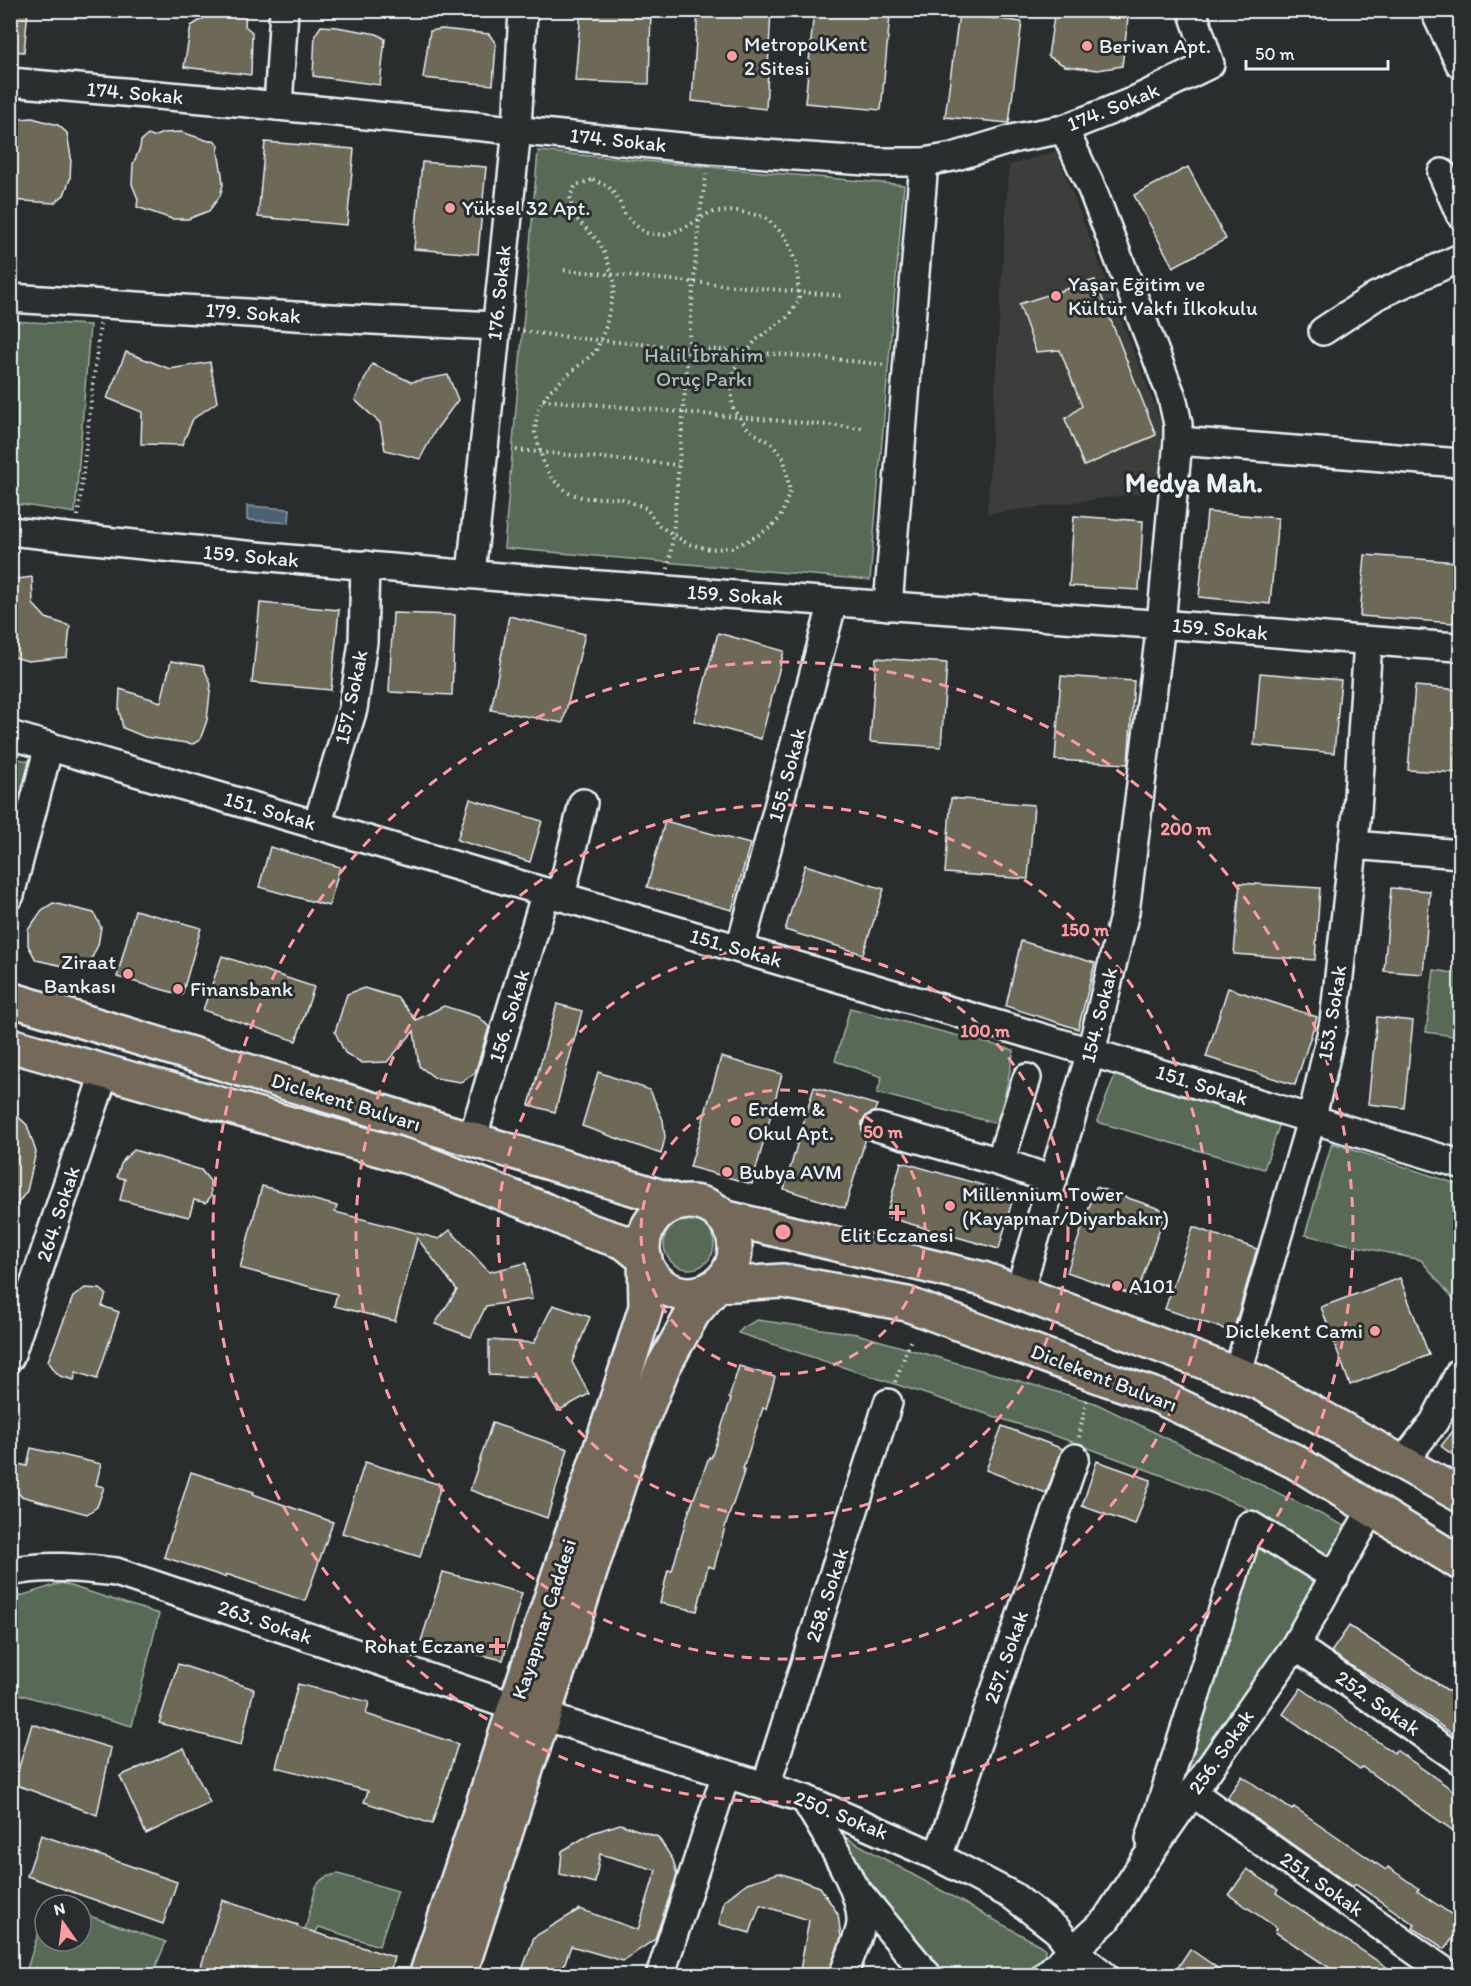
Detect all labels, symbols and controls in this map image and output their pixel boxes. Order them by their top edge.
place label: MetropolKent 2 Sitesi [744,31,867,80]
place label: Berivan Apt. [1099,33,1211,58]
scale bar [1246,33,1388,71]
marker: Berivan Apt. [1080,39,1094,53]
text: 50 m [1255,43,1295,65]
marker: MetropolKent 2 Sitesi [725,49,739,63]
street label: 174. Sokak [86,76,185,109]
street label: 174. Sokak [1063,77,1163,136]
street label: 174. Sokak [568,122,668,157]
place label: Yüksel 32 Apt. [462,195,590,220]
marker: Yüksel 32 Apt. [443,201,457,215]
street label: 176. Sokak [481,244,516,342]
place label: Yaşar Eğitim ve Kültür Vakfı İlkokulu [1068,271,1258,320]
marker: Yaşar Eğitim ve Kültür Vakfı İlkokulu [1049,289,1063,303]
street label: 179. Sokak [205,297,302,328]
park label: Halil İbrahim Oruç Parkı [644,342,764,391]
district label: Medya Mah. [1125,466,1263,499]
street label: 159. Sokak [202,539,300,572]
street label: 159. Sokak [686,579,784,610]
street label: 159. Sokak [1171,612,1269,645]
street label: 157. Sokak [328,647,373,746]
street label: 155. Sokak [762,725,811,825]
street label: 151. Sokak [221,785,319,836]
text: 200 m [1161,818,1212,840]
text: 150 m [1061,919,1110,941]
street label: 151. Sokak [687,922,785,973]
place label: Ziraat Bankası [44,949,116,998]
street label: 153. Sokak [1312,963,1351,1063]
street label: 154. Sokak [1075,964,1123,1065]
street label: 156. Sokak [482,966,535,1066]
marker: Ziraat Bankası [121,967,135,981]
place label: Finansbank [190,976,293,1001]
marker: Finansbank [171,982,185,996]
text: 100 m [960,1020,1011,1042]
street label: 151. Sokak [1153,1059,1251,1110]
street label: Diclekent Bulvarı [268,1067,424,1136]
place label: Erdem & Okul Apt. [748,1096,834,1145]
marker: Erdem & Okul Apt. [729,1114,743,1128]
text: 50 m [863,1121,904,1143]
place label: Bubya AVM [739,1159,842,1184]
street label: 264. Sokak [30,1163,85,1265]
marker: Bubya AVM [720,1165,734,1179]
place label: Millennium Tower (Kayapınar/Diyarbakır) [962,1181,1169,1230]
marker: Millennium Tower (Kayapınar/Diyarbakır) [943,1199,957,1213]
marker: Elit Eczanesi [890,1206,904,1220]
centre of rings [773,1222,793,1242]
place label: Elit Eczanesi [840,1222,954,1247]
place label: A101 [1129,1273,1175,1298]
marker: A101 [1110,1279,1124,1293]
place label: Diclekent Cami [1225,1318,1363,1343]
marker: Diclekent Cami [1368,1324,1382,1338]
street label: Diclekent Bulvarı [1027,1338,1181,1417]
street label: Kayapınar Caddesi [506,1535,581,1702]
street label: 258. Sokak [800,1544,854,1645]
street label: 263. Sokak [215,1594,316,1649]
street label: 257. Sokak [978,1607,1033,1707]
place label: Rohat Eczane [364,1633,485,1658]
marker: Rohat Eczane [490,1639,504,1653]
street label: 252. Sokak [1331,1664,1426,1741]
street label: 256. Sokak [1182,1704,1259,1799]
street label: 250. Sokak [790,1784,892,1845]
street label: 251. Sokak [1276,1846,1369,1922]
north arrow [33,1893,93,1953]
text: N [52,1898,67,1919]

